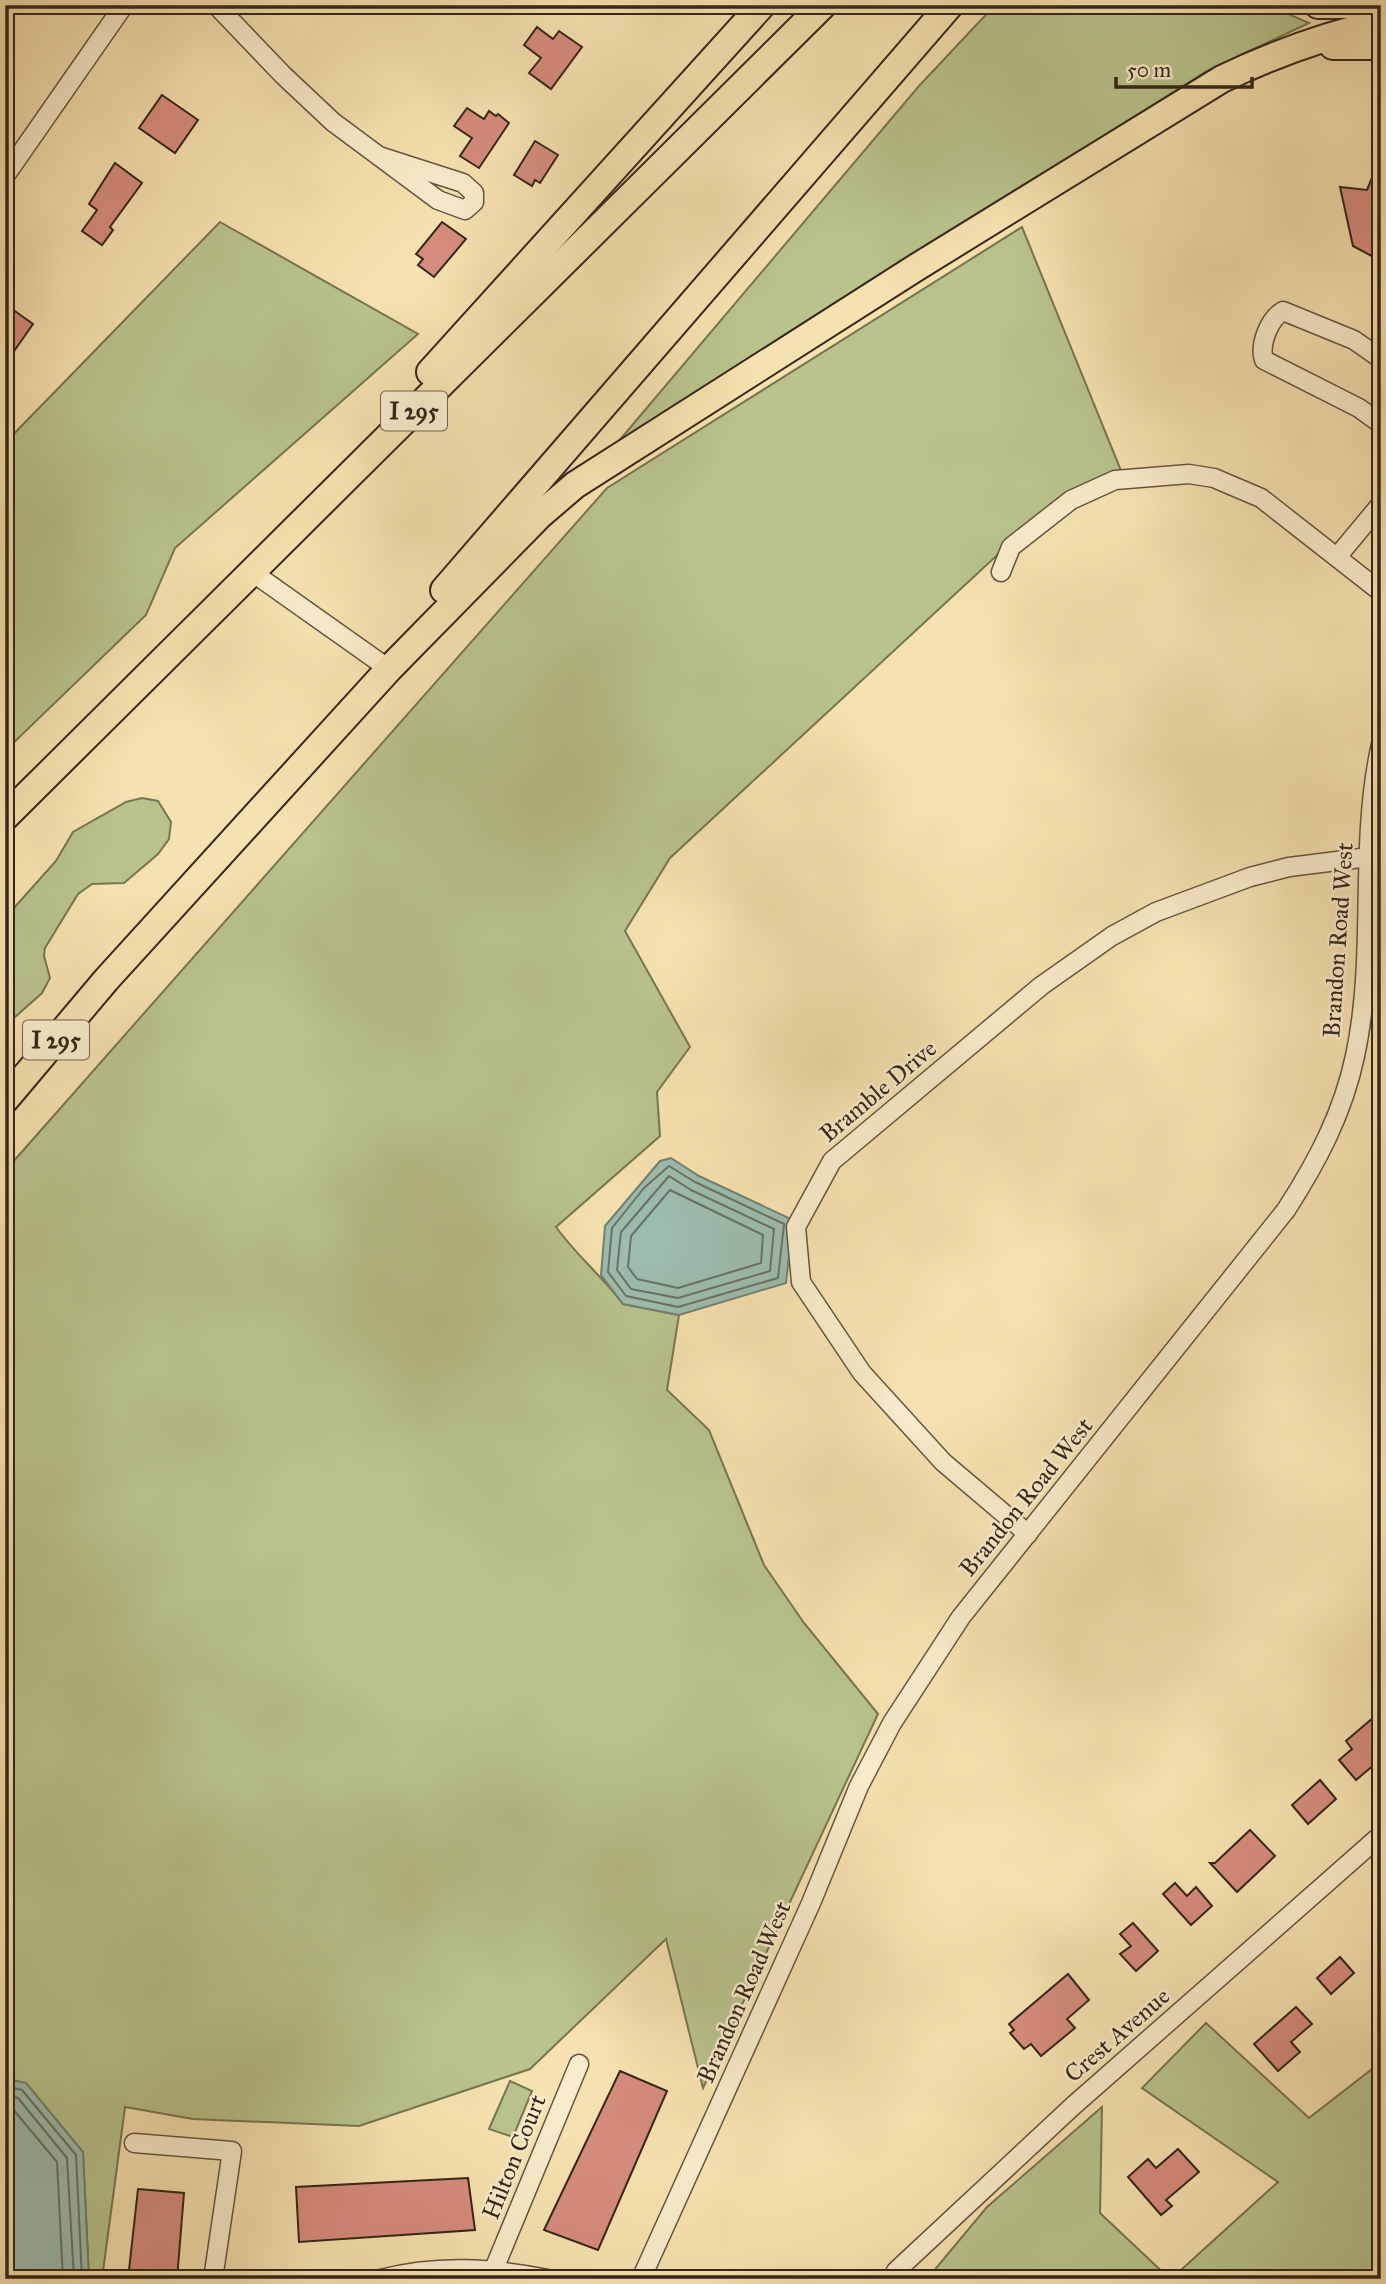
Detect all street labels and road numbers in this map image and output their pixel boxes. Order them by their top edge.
road number: I 295 [381,392,447,430]
street label: Brandon Road West [1316,841,1360,1039]
road number: I 295 [23,1021,89,1060]
street label: Bramble Drive [813,1033,943,1149]
street label: Brandon Road West [953,1411,1100,1583]
street label: Brandon Road West [690,1896,798,2088]
street label: Crest Avenue [1058,1981,1176,2089]
street label: Hilton Court [475,2090,553,2224]

